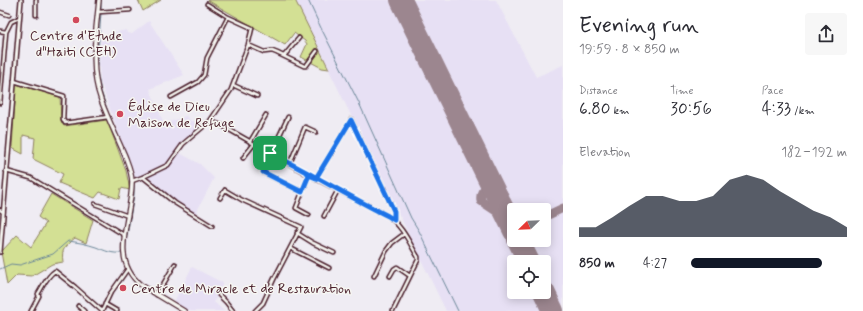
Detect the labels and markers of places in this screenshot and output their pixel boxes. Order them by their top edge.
marker: Centre d'Etude d"Haiti (CEH) [71,15,81,25]
place label: Centre d'Etude d"Haiti (CEH) [30,27,122,61]
place label: Église de Dieu Maison de Refuge [128,98,235,132]
marker: Église de Dieu Maison de Refuge [115,109,125,119]
pin [253,136,287,170]
place label: Centre de Miracle et de Restauration [131,280,351,298]
marker: Centre de Miracle et de Restauration [118,283,128,293]

